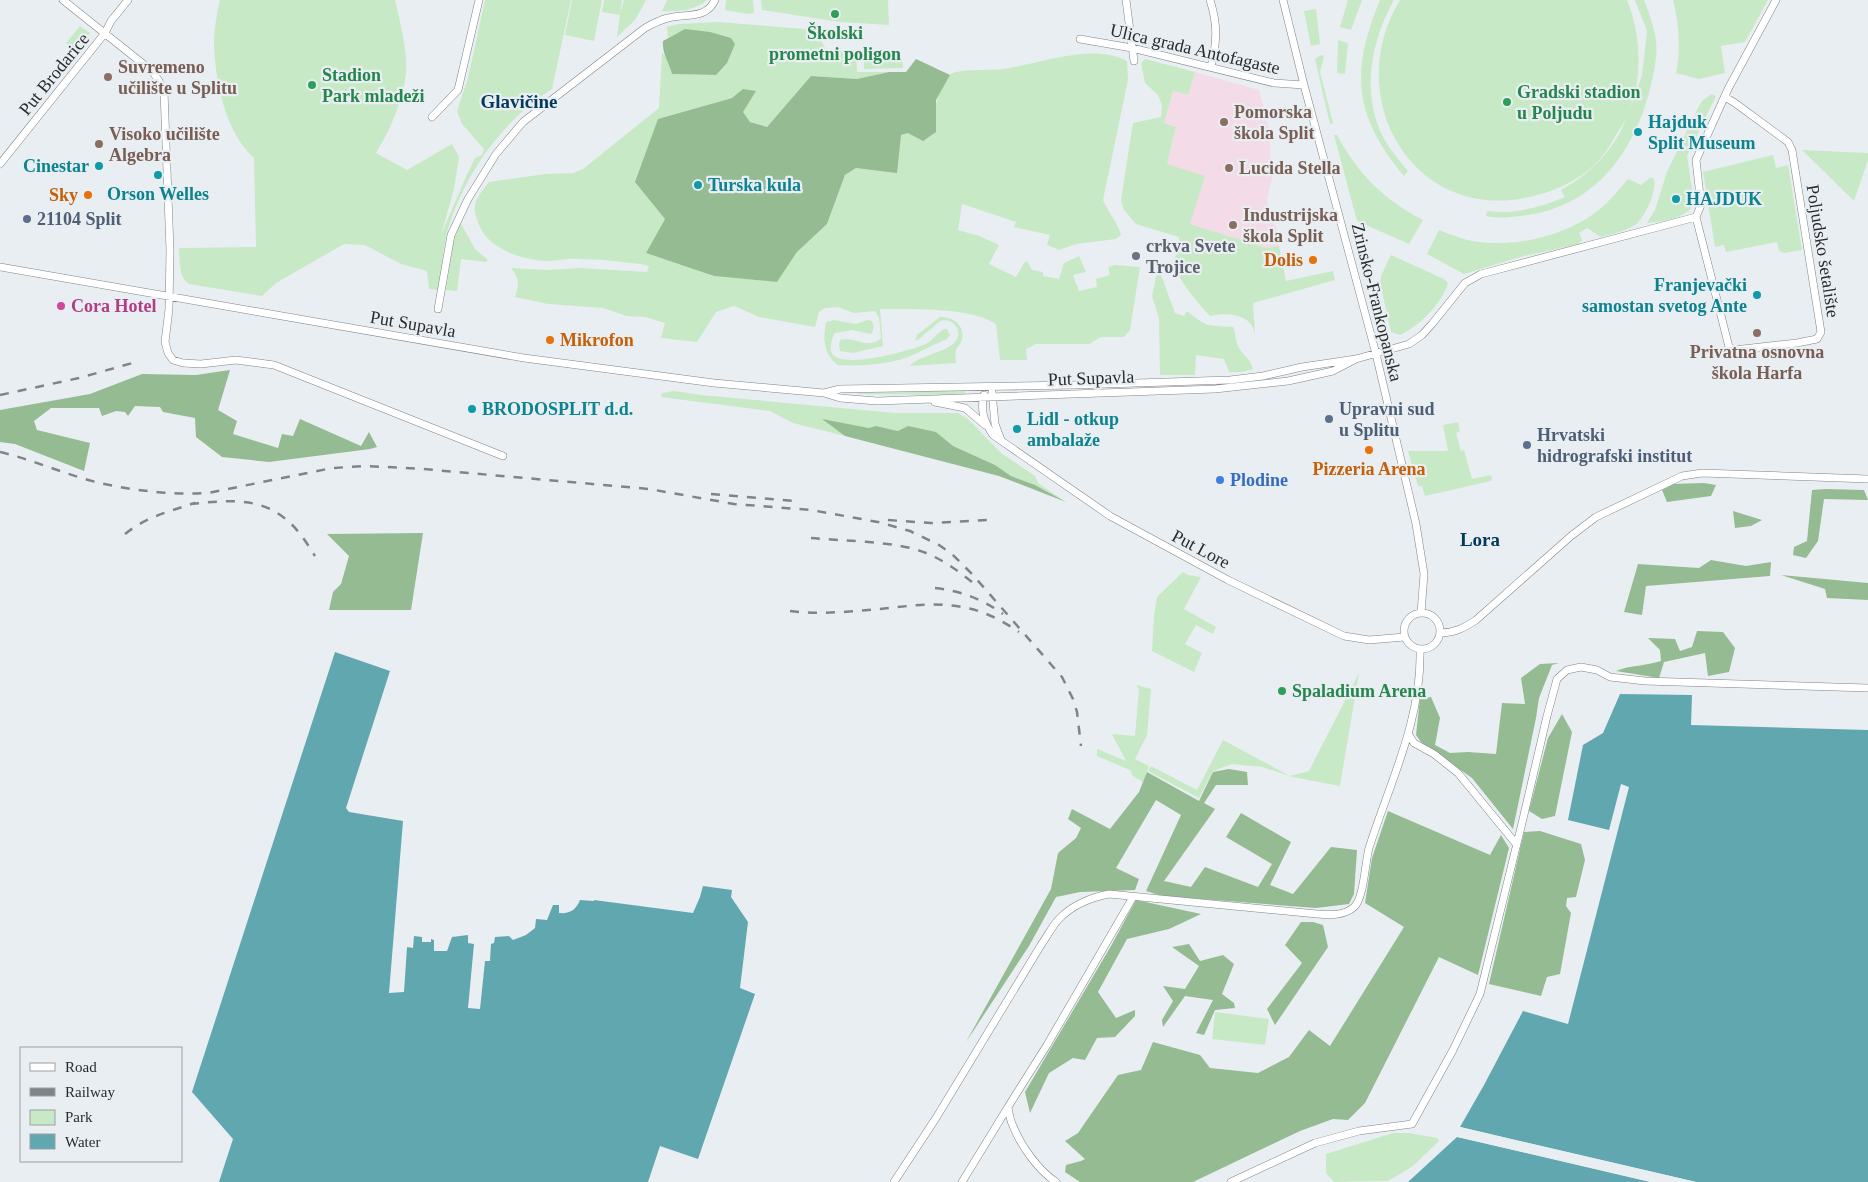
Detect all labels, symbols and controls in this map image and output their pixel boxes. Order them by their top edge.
marker: Školski prometni poligon [829,8,841,20]
street label: Ulica grada Antofagaste [1108,20,1282,78]
place label: Školski prometni poligon [769,22,901,64]
street label: Put Brodarice [15,29,93,119]
place label: Suvremeno učilište u Splitu [118,57,237,98]
place label: Stadion Park mladeži [322,65,424,106]
marker: Suvremeno učilište u Splitu [102,71,114,83]
marker: Stadion Park mladeži [306,79,318,91]
place label: Gradski stadion u Poljudu [1517,82,1641,123]
district label: Glavičine [480,91,558,112]
marker: Gradski stadion u Poljudu [1501,96,1513,108]
place label: Pomorska škola Split [1234,102,1315,143]
place label: Hajduk Split Museum [1648,112,1756,153]
marker: Pomorska škola Split [1218,116,1230,128]
place label: Visoko učilište Algebra [109,124,220,165]
marker: Hajduk Split Museum [1632,126,1644,138]
marker: Visoko učilište Algebra [93,138,105,150]
place label: Cinestar [23,156,89,176]
place label: Lucida Stella [1239,158,1341,178]
marker: Cinestar [93,160,105,172]
marker: Lucida Stella [1223,162,1235,174]
marker: Orson Welles [152,169,164,181]
place label: Turska kula [708,175,801,195]
marker: Turska kula [692,179,704,191]
street label: Poljudsko šetalište [1803,183,1843,319]
place label: Orson Welles [107,184,209,204]
place label: Sky [49,185,78,205]
marker: Sky [82,189,94,201]
place label: HAJDUK [1686,189,1762,209]
marker: HAJDUK [1670,193,1682,205]
place label: Industrijska škola Split [1243,205,1338,246]
place label: 21104 Split [37,209,122,229]
marker: 21104 Split [21,213,33,225]
marker: Industrijska škola Split [1227,219,1239,231]
street label: Zrinsko-Frankopanska [1348,221,1406,383]
place label: crkva Svete Trojice [1146,236,1235,277]
marker: crkva Svete Trojice [1130,250,1142,262]
place label: Dolis [1264,250,1303,270]
marker: Dolis [1307,254,1319,266]
place label: Franjevački samostan svetog Ante [1582,275,1747,316]
marker: Franjevački samostan svetog Ante [1751,289,1763,301]
place label: Cora Hotel [71,296,156,316]
marker: Cora Hotel [55,300,67,312]
street label: Put Supavla [369,307,457,341]
marker: Privatna osnovna škola Harfa [1751,327,1763,339]
place label: Mikrofon [560,330,634,350]
marker: Mikrofon [544,334,556,346]
place label: Privatna osnovna škola Harfa [1690,342,1824,383]
street label: Put Supavla [1047,366,1135,390]
place label: BRODOSPLIT d.d. [482,399,633,419]
place label: Upravni sud u Splitu [1339,399,1435,440]
marker: BRODOSPLIT d.d. [466,403,478,415]
place label: Lidl - otkup ambalaže [1027,409,1119,450]
marker: Upravni sud u Splitu [1323,413,1335,425]
marker: Lidl - otkup ambalaže [1011,423,1023,435]
place label: Hrvatski hidrografski institut [1537,425,1692,466]
marker: Hrvatski hidrografski institut [1521,439,1533,451]
marker: Pizzeria Arena [1363,444,1375,456]
place label: Pizzeria Arena [1312,459,1426,479]
place label: Plodine [1230,470,1288,490]
marker: Plodine [1214,474,1226,486]
street label: Put Lore [1169,525,1233,573]
district label: Lora [1460,529,1501,550]
place label: Spaladium Arena [1292,681,1426,701]
marker: Spaladium Arena [1276,685,1288,697]
legend [20,1047,182,1162]
text: Road [65,1059,97,1075]
text: Railway [65,1084,115,1100]
text: Park [65,1109,93,1125]
text: Water [65,1134,100,1150]

